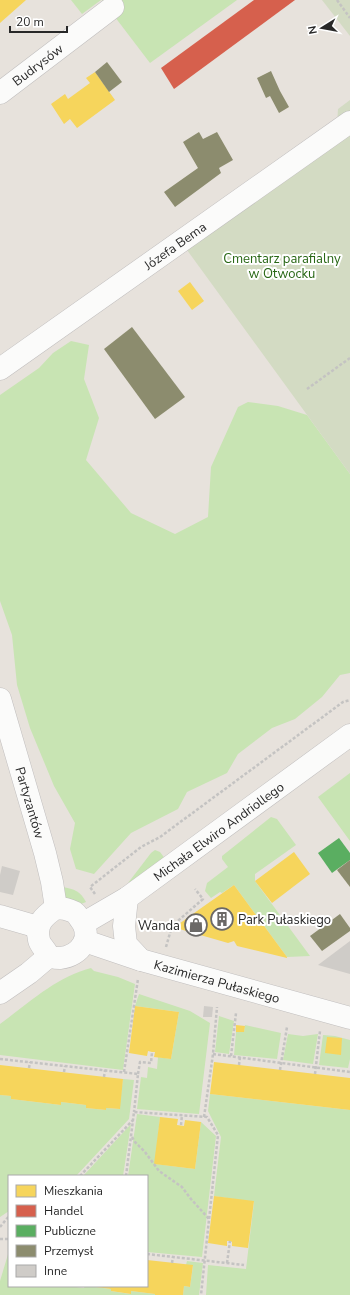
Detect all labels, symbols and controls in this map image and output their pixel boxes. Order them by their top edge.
scale bar [10,8,67,34]
north arrow [302,8,342,48]
text: 20 m [16,14,44,30]
text: N [305,24,321,35]
street label: Budrysów [9,40,67,91]
street label: Józefa Bema [140,218,210,275]
park label: Cmentarz parafialny w Otwocku [223,250,341,283]
street label: Partyzantów [10,765,48,841]
street label: Michała Elwiro Andriollego [150,778,288,886]
building icon: Park Pułaskiego [209,906,235,932]
place label: Park Pułaskiego [238,911,331,929]
shop icon: Wanda [183,912,209,938]
place label: Wanda [138,917,180,935]
street label: Kazimierza Pułaskiego [152,956,282,1008]
legend [8,1175,148,1287]
text: Mieszkania [44,1183,103,1199]
text: Handel [44,1203,84,1219]
text: Publiczne [44,1223,96,1239]
text: Przemysł [44,1243,94,1259]
text: Inne [44,1263,67,1279]

